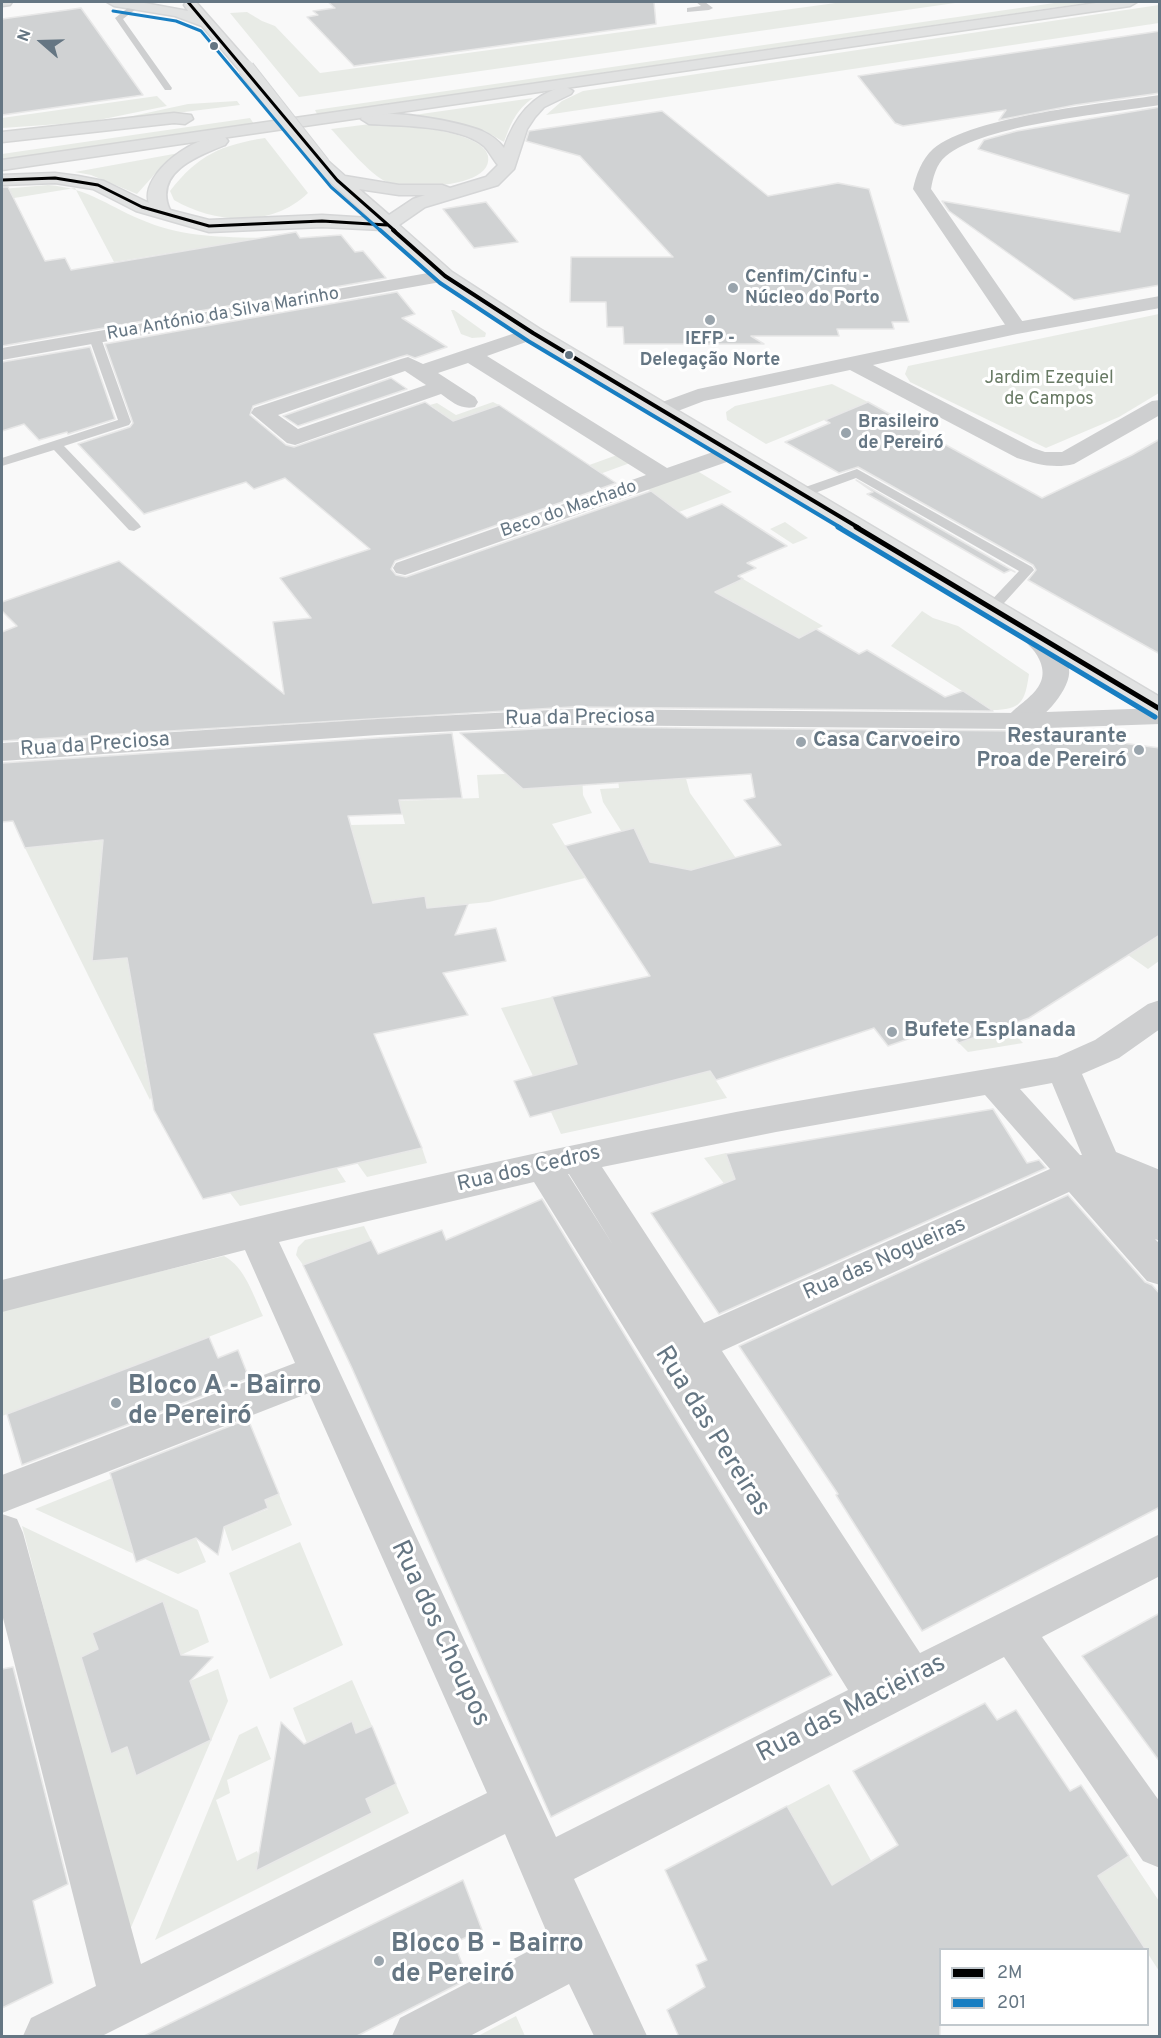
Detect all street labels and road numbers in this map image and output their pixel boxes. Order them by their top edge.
street label: Rua António da Silva Marinho [105,284,341,346]
street label: Beco do Machado [498,477,640,543]
street label: Rua da Preciosa [505,705,655,733]
street label: Rua da Preciosa [19,728,171,764]
street label: Rua dos Cedros [455,1141,603,1199]
street label: Rua das Nogueiras [800,1213,970,1307]
street label: Rua das Pereiras [646,1341,776,1523]
street label: Rua dos Choupos [382,1536,496,1732]
street label: Rua das Macieiras [752,1649,952,1771]

